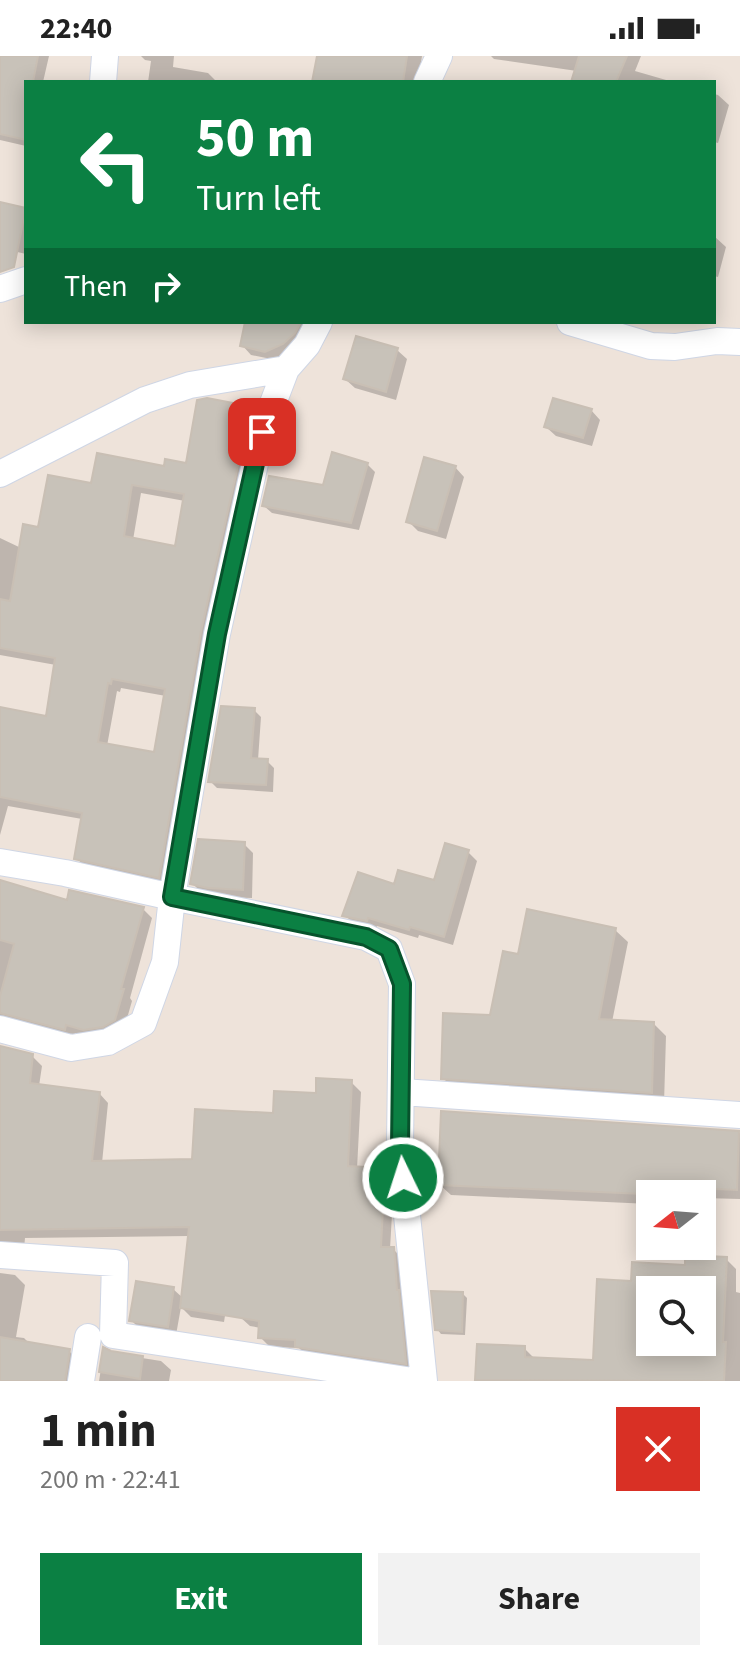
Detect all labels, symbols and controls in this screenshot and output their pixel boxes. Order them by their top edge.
text: 22:40 [40,7,112,50]
text: 50 m [196,99,314,178]
icon: left [64,112,168,216]
text: Turn left [196,173,321,224]
icon: right [144,264,188,308]
text: Then [64,265,128,308]
pin [228,398,296,466]
icon: arrive [240,410,284,454]
position arrow [361,1136,445,1220]
north arrow [636,1180,716,1260]
map controls [636,1180,716,1356]
button: search [636,1276,716,1356]
text: 1 min [40,1397,157,1465]
button: close [616,1407,700,1491]
text: 200 m · 22:41 [40,1461,181,1498]
button: Exit [40,1553,362,1645]
button: Share [378,1553,700,1645]

